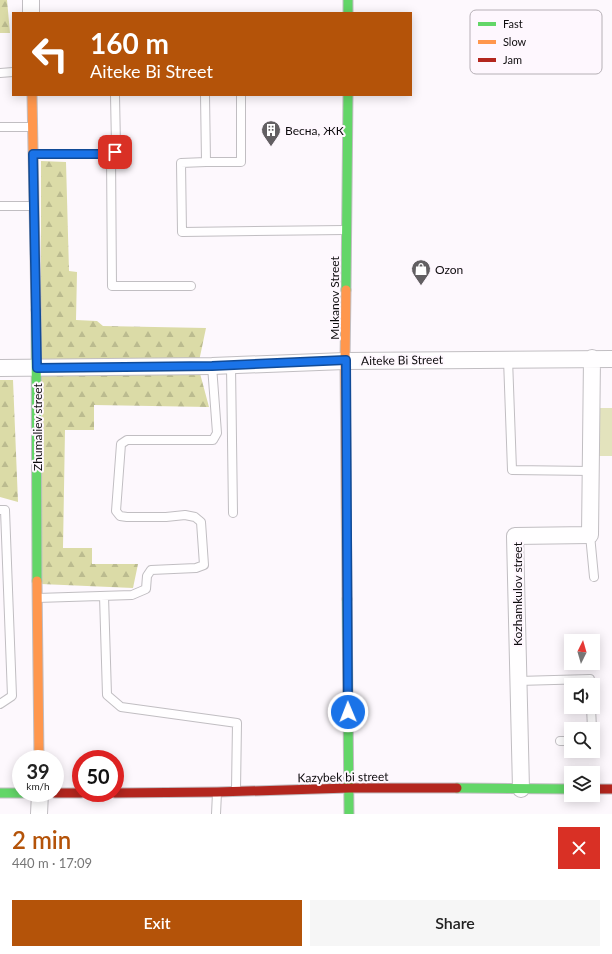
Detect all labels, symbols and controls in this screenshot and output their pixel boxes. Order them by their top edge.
legend [470,10,602,74]
text: Fast [503,17,523,30]
text: 160 m [90,26,169,60]
icon: left [24,28,76,80]
text: Slow [503,35,527,48]
text: Jam [503,53,522,66]
text: Aiteke Bi Street [90,60,213,82]
building icon: Весна, ЖК [260,119,282,147]
place label: Весна, ЖК [285,123,344,138]
pin [98,135,132,169]
icon: arrive [104,141,126,163]
street label: Mukanov Street [327,255,342,340]
shop icon: Ozon [410,258,432,286]
place label: Ozon [435,262,463,277]
street label: Aiteke Bi Street [361,352,444,368]
street label: Zhumaliev street [30,382,45,471]
street label: Kozhamkulov street [510,541,525,646]
north arrow [564,634,600,670]
map controls [564,634,600,802]
button: sound [564,678,600,714]
position arrow [327,691,369,733]
button: search [564,722,600,758]
speed limit sign: 50 [72,750,124,802]
text: 39 [26,759,50,783]
button: layers [564,766,600,802]
street label: Kazybek bi street [297,769,389,785]
text: km/h [26,780,50,792]
text: 2 min [12,825,71,854]
button: close [558,827,600,869]
text: 440 m · 17:09 [12,855,92,871]
button: Exit [12,900,302,946]
button: Share [310,900,600,946]

